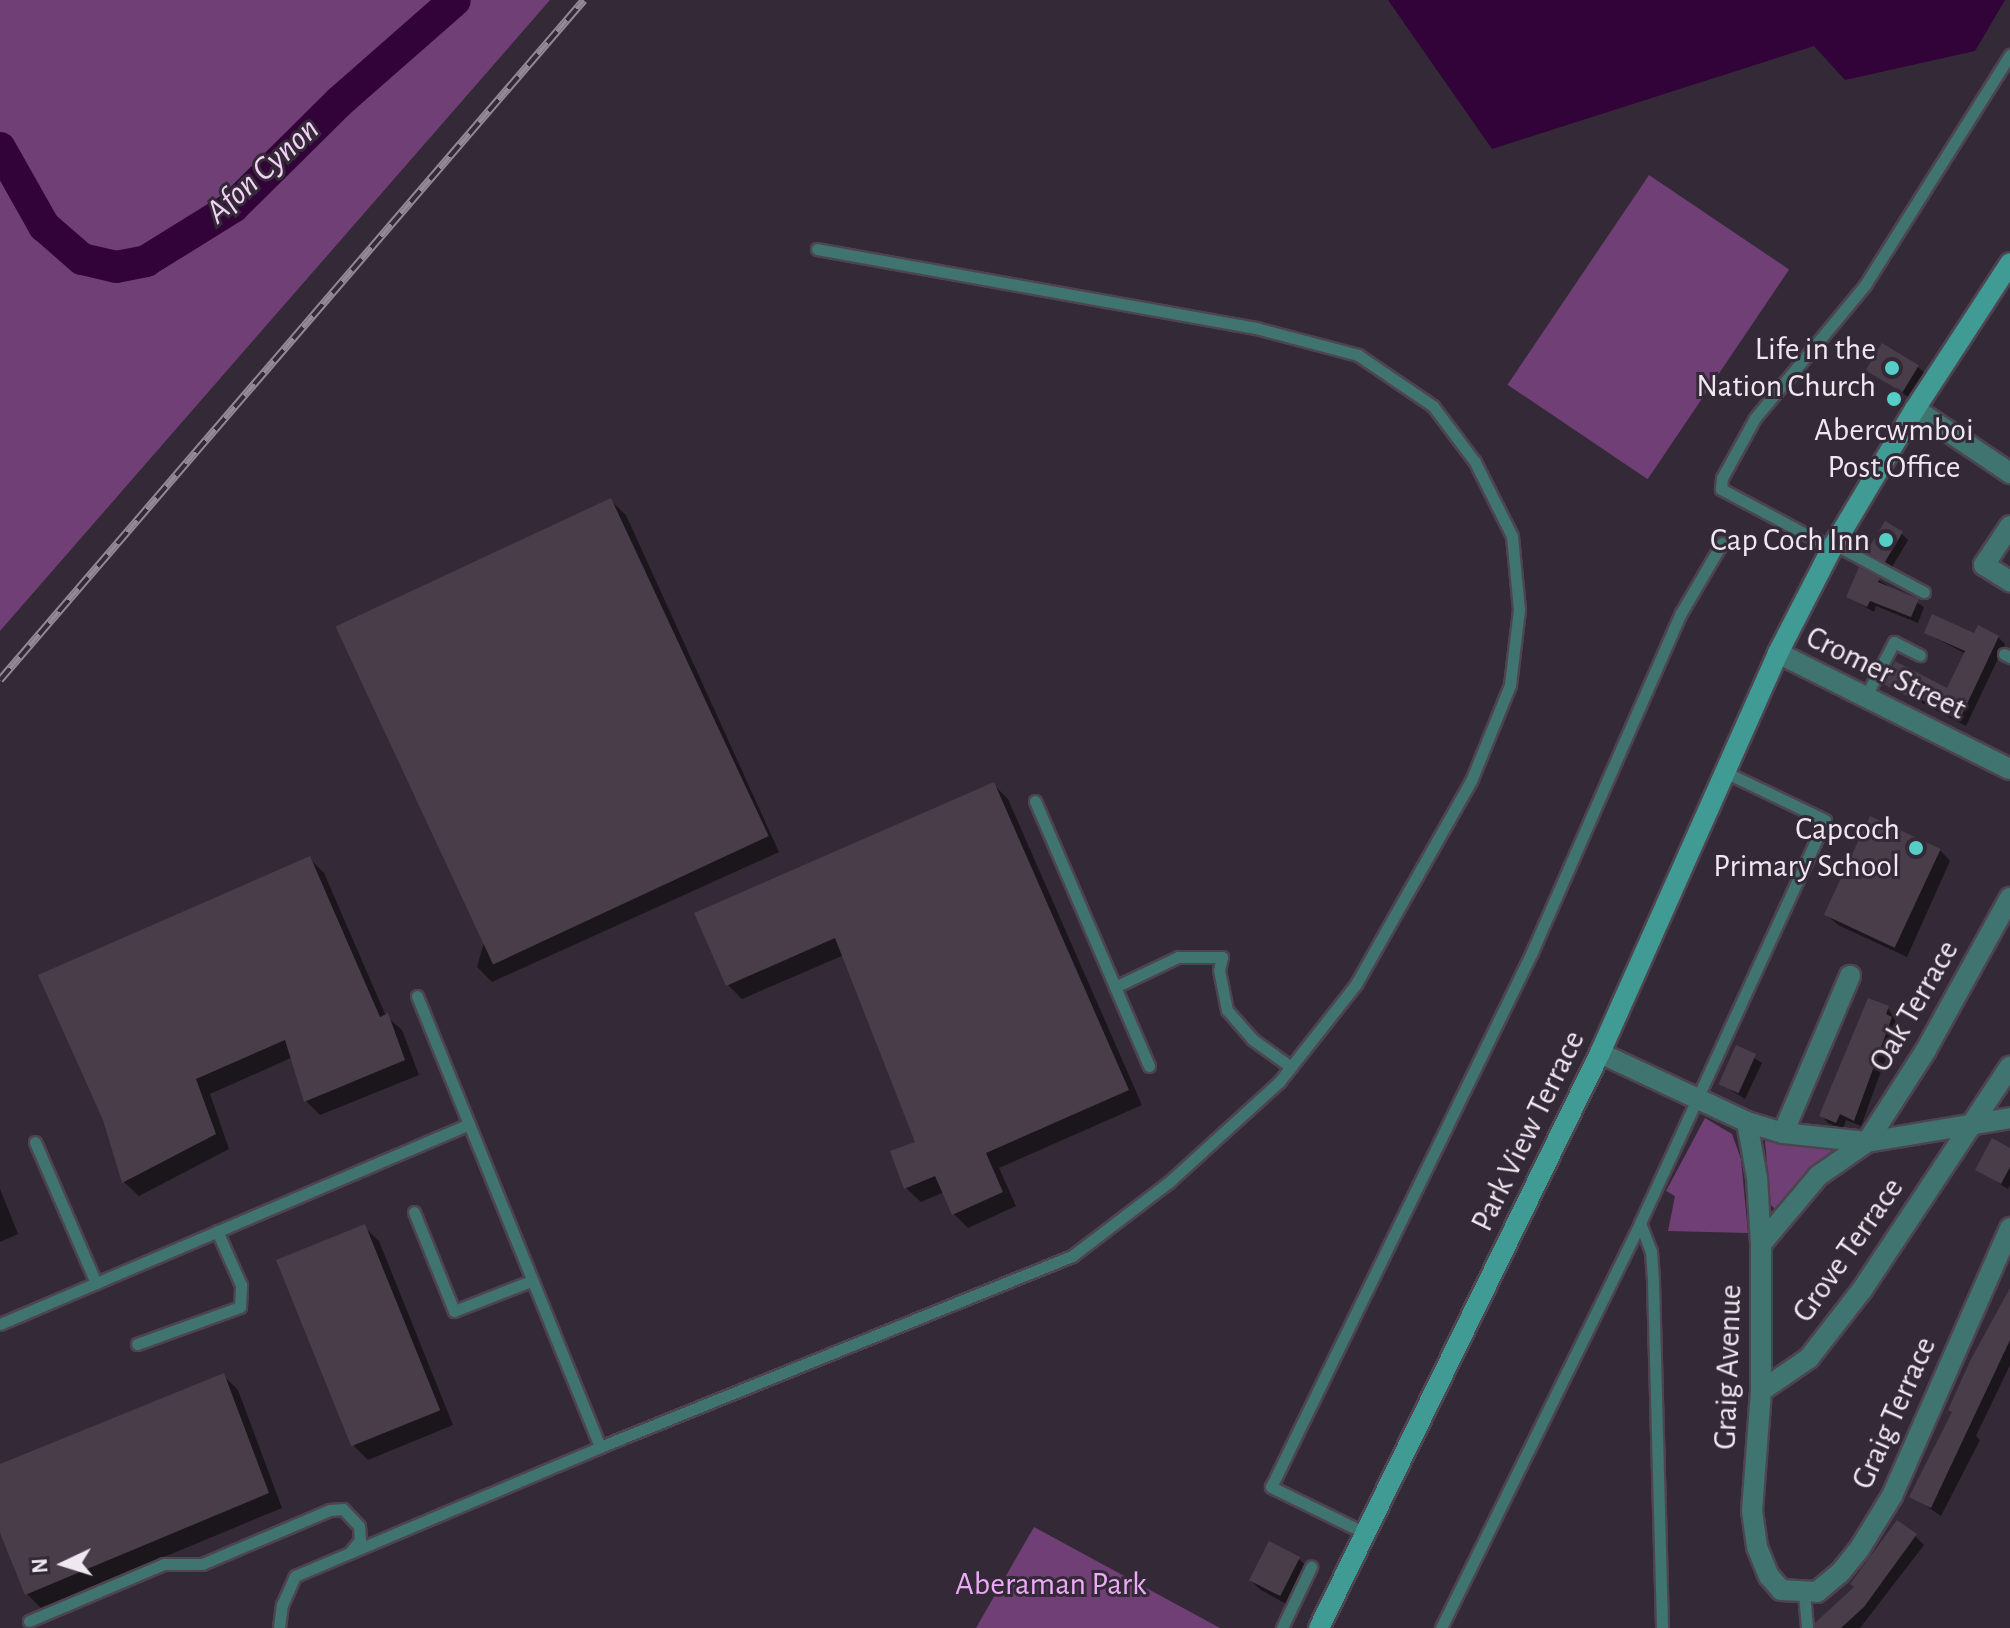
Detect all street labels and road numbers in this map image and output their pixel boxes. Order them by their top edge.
street label: Cromer Street [1800,618,1972,728]
street label: Oak Terrace [1861,933,1967,1079]
street label: Park View Terrace [1463,1024,1593,1238]
street label: Grove Terrace [1784,1170,1912,1330]
street label: Graig Avenue [1706,1284,1750,1450]
street label: Graig Terrace [1843,1331,1945,1495]

